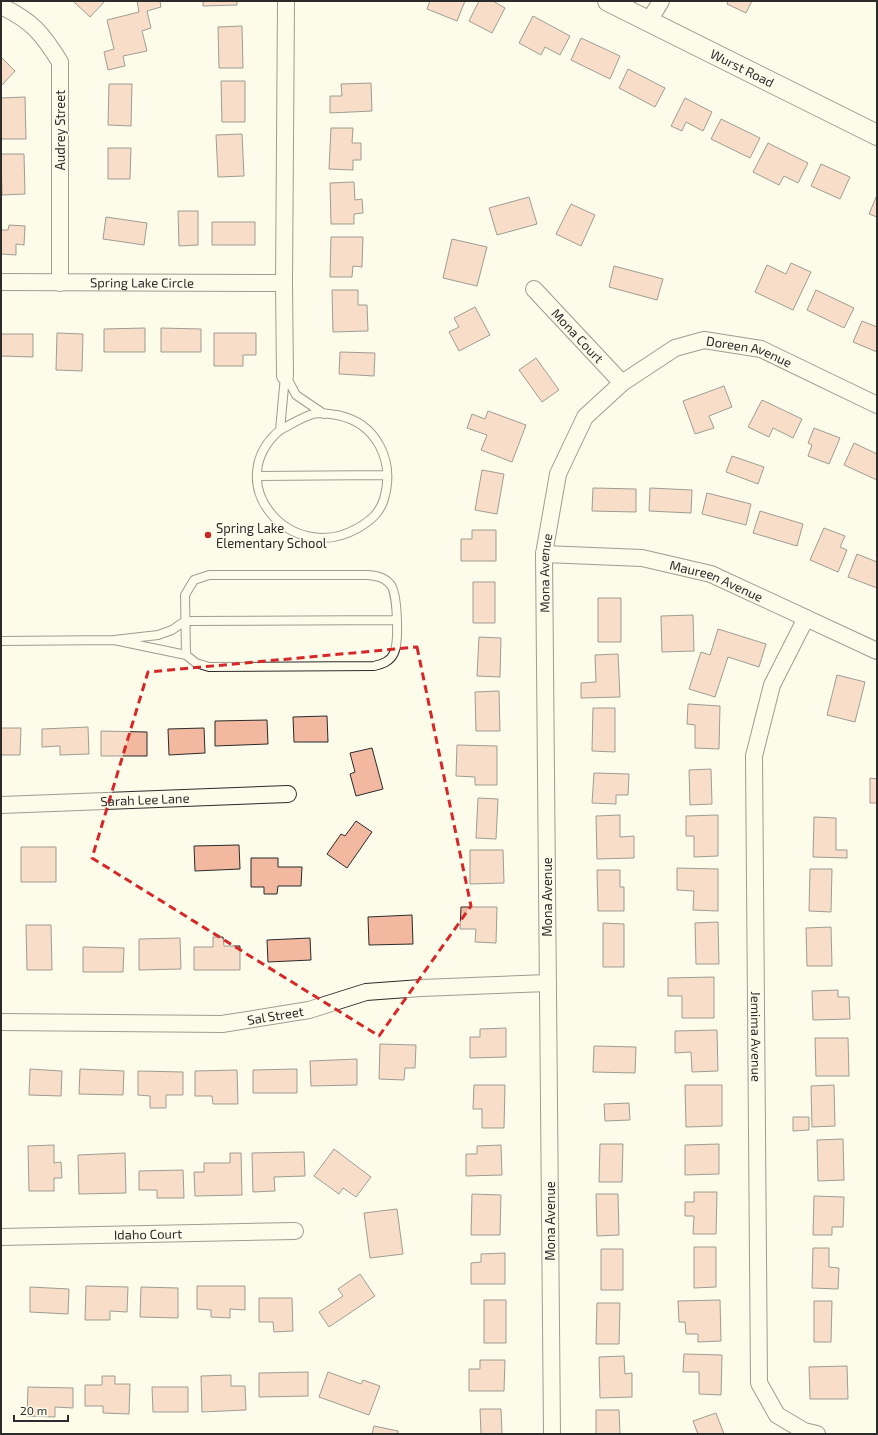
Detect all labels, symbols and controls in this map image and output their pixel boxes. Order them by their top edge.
street label: Wurst Road [708,45,777,90]
street label: Audrey Street [52,90,68,170]
street label: Spring Lake Circle [90,274,194,291]
street label: Mona Court [548,305,607,366]
street label: Doreen Avenue [705,332,795,371]
place label: Spring Lake Elementary School [216,520,327,551]
marker: Spring Lake Elementary School [203,530,213,540]
street label: Mona Avenue [536,532,555,613]
street label: Maureen Avenue [668,557,766,605]
street label: Sarah Lee Lane [100,790,190,809]
street label: Mona Avenue [539,857,555,937]
street label: Jemima Avenue [748,991,765,1082]
street label: Sal Street [246,1003,305,1028]
street label: Mona Avenue [542,1181,558,1261]
street label: Idaho Court [114,1225,182,1243]
scale bar [14,1397,68,1423]
text: 20 m [20,1403,47,1417]

